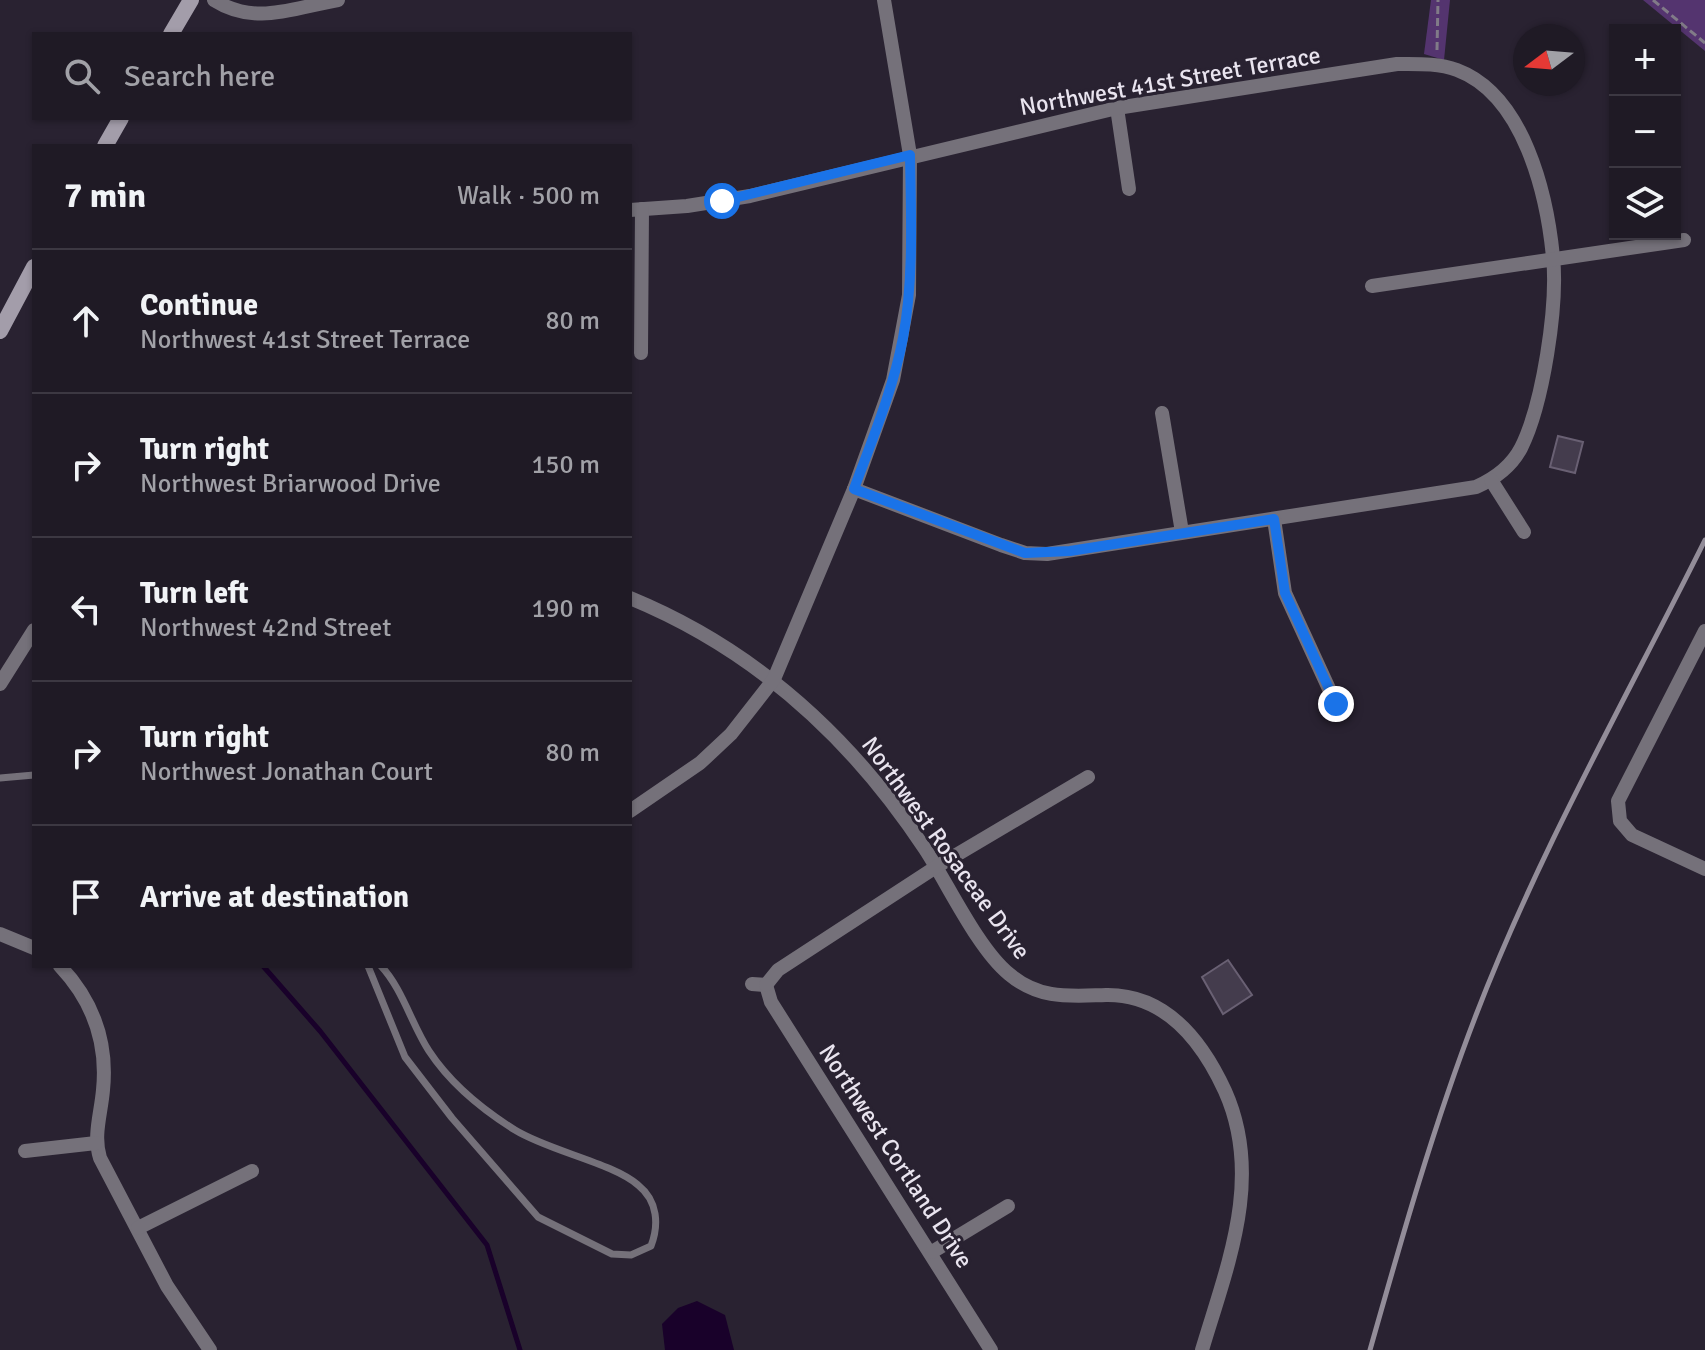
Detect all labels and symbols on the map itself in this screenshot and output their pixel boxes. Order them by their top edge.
north arrow [1513,24,1585,96]
street label: Northwest 41st Street Terrace [1017,40,1323,122]
route start [704,183,740,219]
route end [1318,686,1354,722]
street label: Northwest Rosaceae Drive [855,731,1037,965]
street label: Northwest Cortland Drive [812,1038,980,1274]

